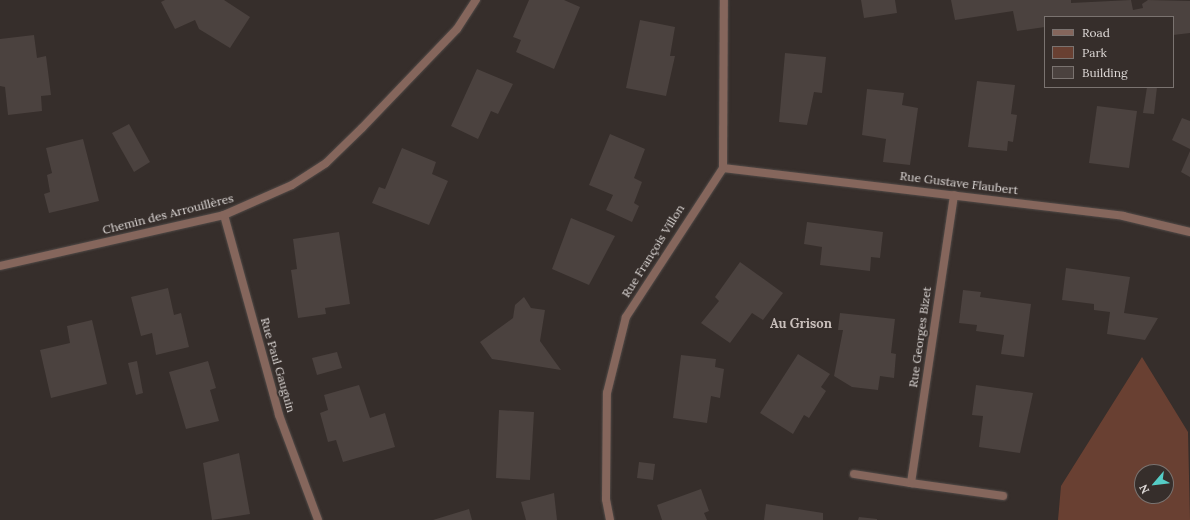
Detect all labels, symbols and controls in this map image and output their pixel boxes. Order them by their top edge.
legend [1044,16,1174,88]
text: Road [1082,25,1110,40]
text: Park [1082,45,1107,60]
text: Building [1082,65,1128,80]
street label: Rue Gustave Flaubert [899,169,1019,197]
street label: Chemin des Arrouillères [101,191,235,237]
street label: Rue François Villon [619,202,687,300]
street label: Rue Georges Bizet [906,286,934,388]
street label: Rue Paul Gauguin [258,316,298,414]
district label: Au Grison [770,316,832,332]
north arrow [1134,464,1174,504]
text: N [1136,482,1152,496]

